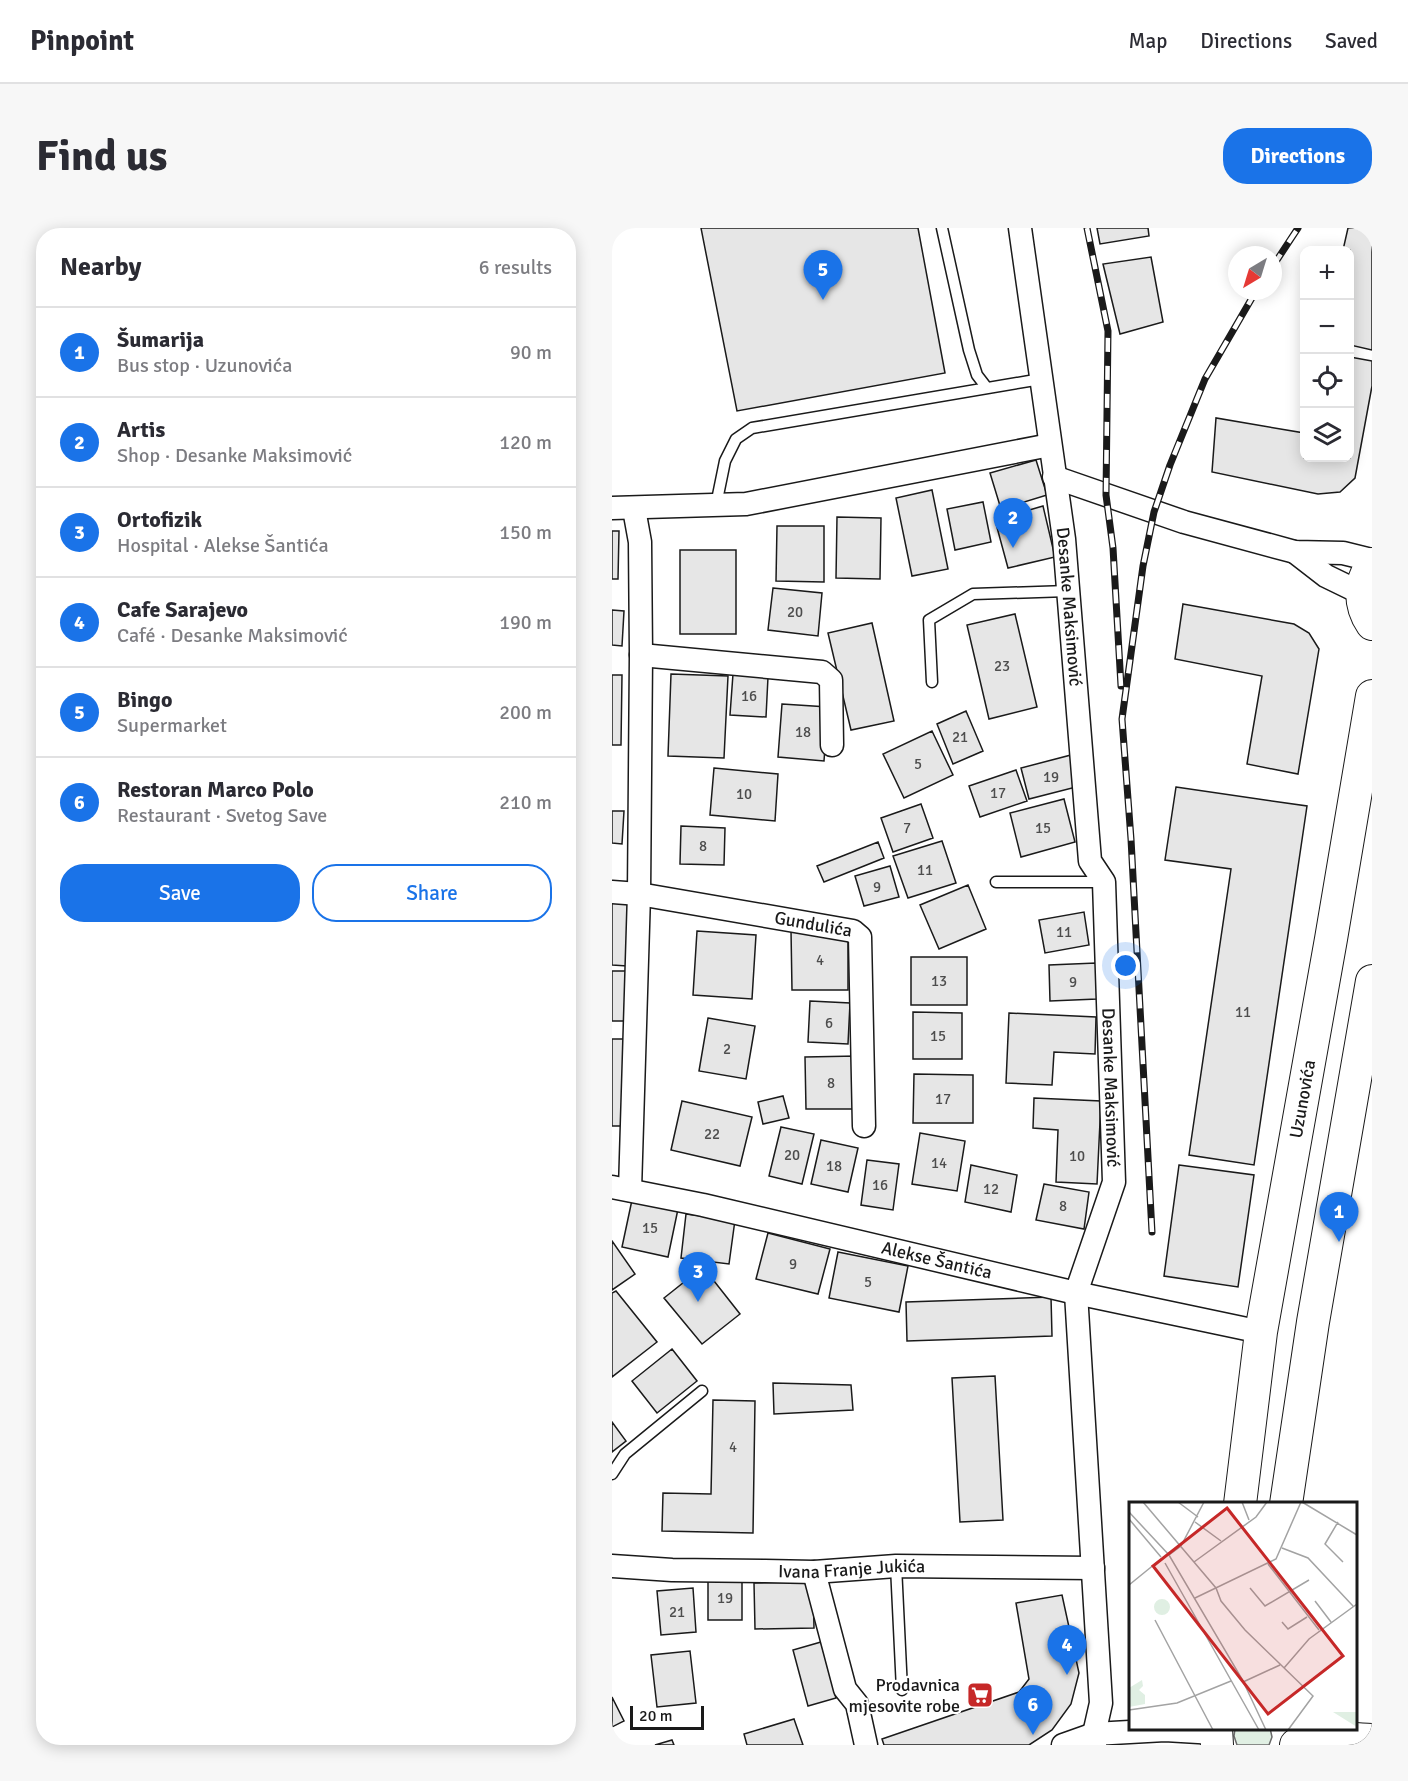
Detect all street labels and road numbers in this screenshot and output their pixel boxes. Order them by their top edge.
street label: Desanke Maksimović [1051,526,1087,687]
street label: Gundulića [773,907,854,942]
street label: Desanke Maksimović [1097,1007,1125,1168]
street label: Uzunovića [1285,1058,1320,1140]
street label: Alekse Šantića [879,1237,994,1284]
street label: Ivana Franje Jukića [778,1555,925,1583]

